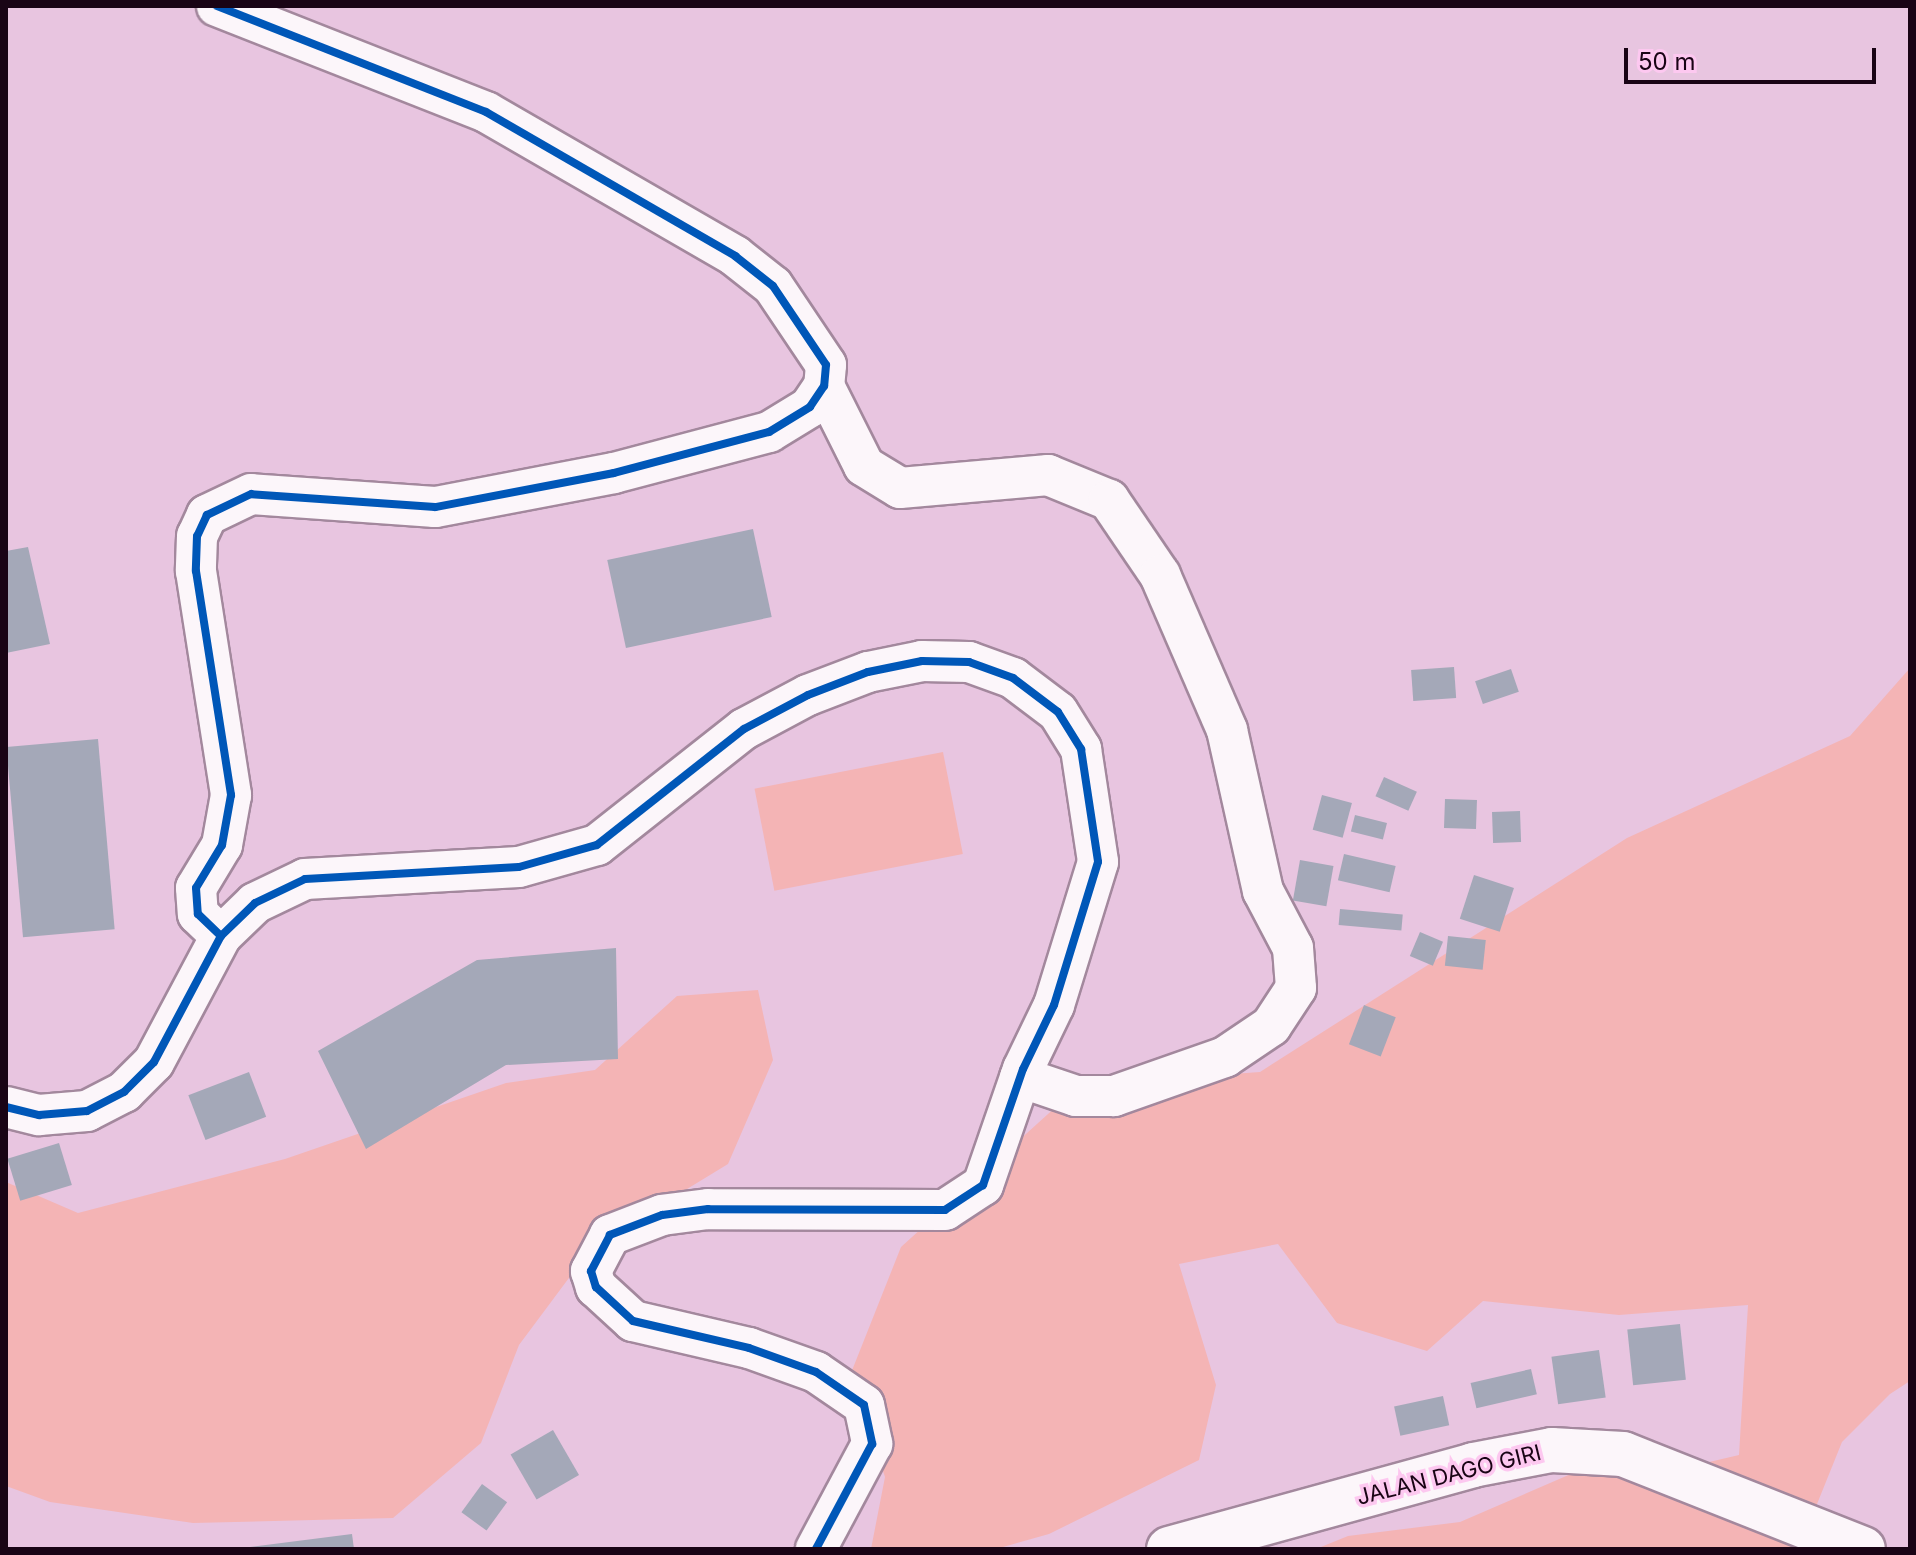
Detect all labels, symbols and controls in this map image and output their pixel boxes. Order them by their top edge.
scale bar [1628,32,1880,82]
text: 50 m [1638,47,1696,76]
street label: JALAN DAGO GIRI [1354,1439,1544,1511]

